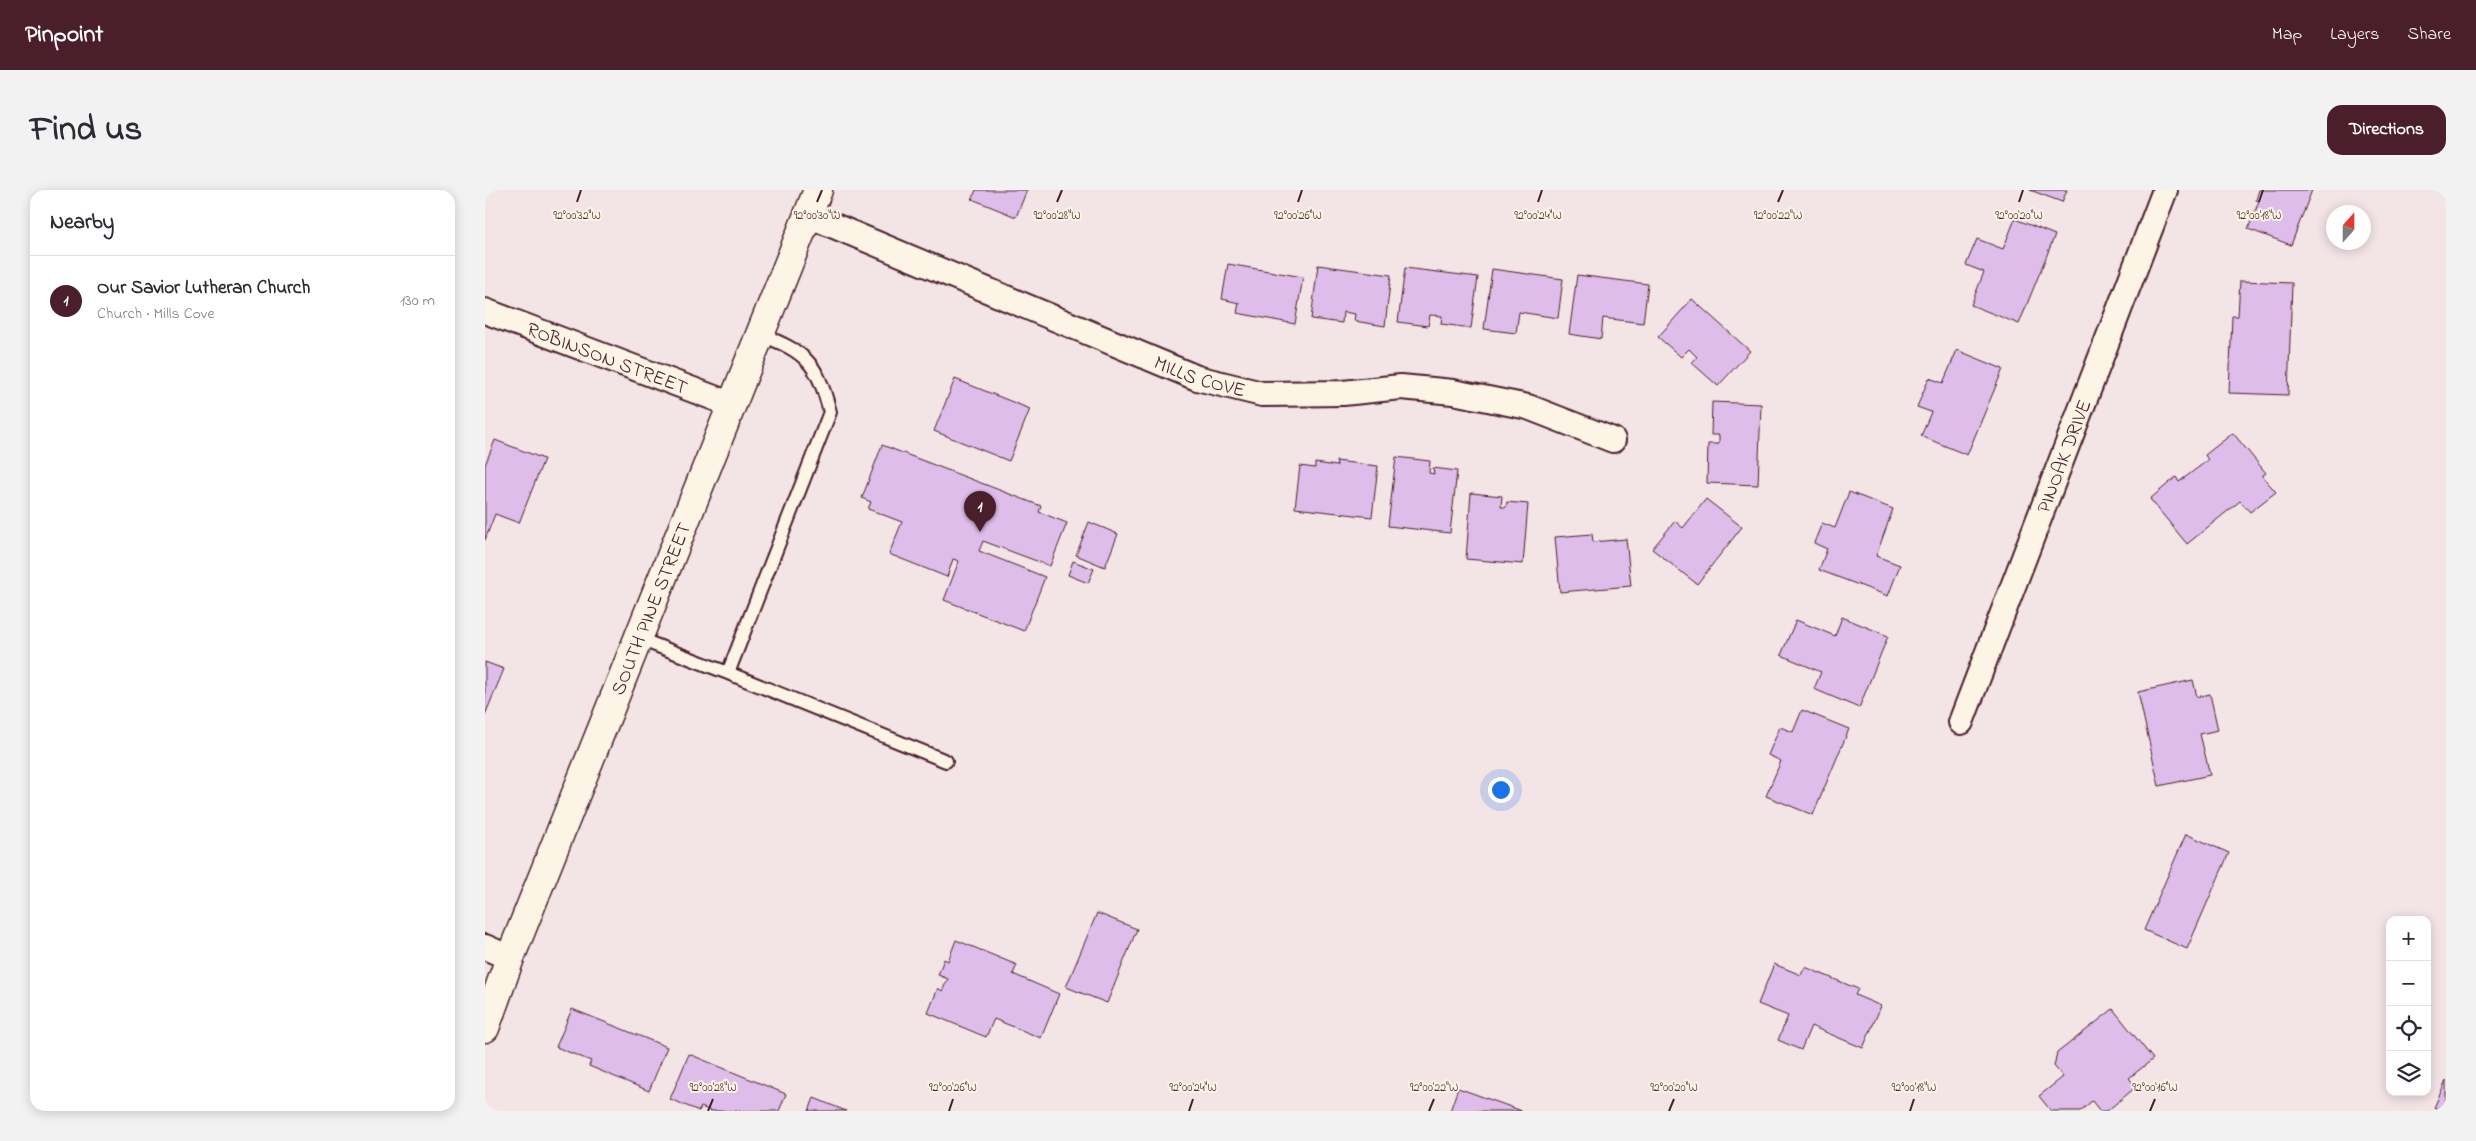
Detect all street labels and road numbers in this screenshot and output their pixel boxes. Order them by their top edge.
street label: ROBINSON STREET [522,316,691,404]
street label: MILLS COVE [1149,350,1248,406]
street label: PINOAK DRIVE [2030,396,2100,518]
street label: SOUTH PINE STREET [605,519,700,700]

